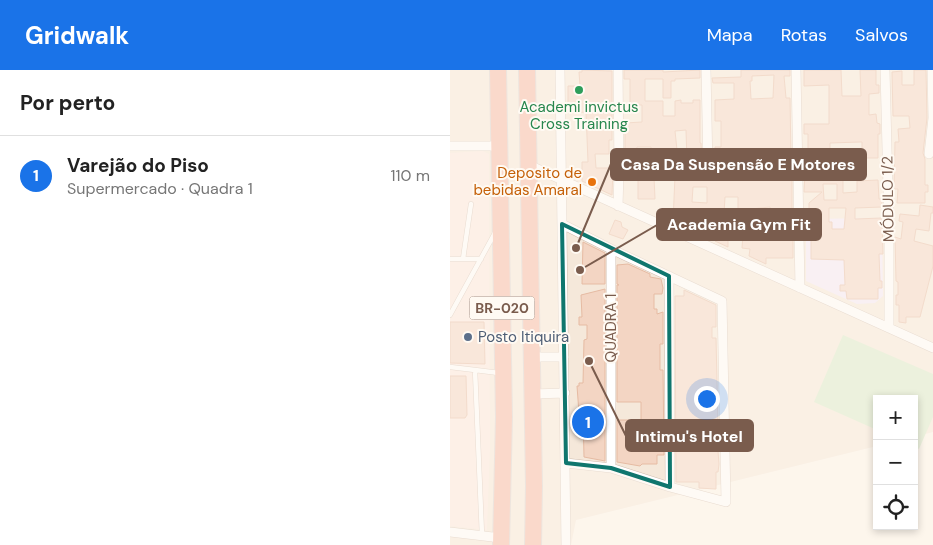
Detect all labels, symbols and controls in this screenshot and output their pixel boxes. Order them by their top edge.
text: Gridwalk [25,20,129,51]
text: Mapa [707,23,753,47]
text: Rotas [781,23,827,47]
text: Salvos [855,23,908,47]
marker: Academi invictus Cross Training [573,84,585,96]
text: Por perto [20,89,115,117]
place label: Academi invictus Cross Training [519,97,639,134]
callout: Casa Da Suspensão E Motores [611,149,866,180]
text: Varejão do Piso [67,153,209,178]
text: Casa Da Suspensão E Motores [621,154,855,175]
street label: MÓDULO 1/2 [877,156,899,242]
place label: Deposito de bebidas Amaral [473,163,582,200]
text: 1 [33,165,39,186]
text: 110 m [391,165,430,186]
marker: Deposito de bebidas Amaral [586,176,598,188]
text: Supermercado · Quadra 1 [67,178,253,199]
callout: Academia Gym Fit [657,209,821,240]
text: Academia Gym Fit [667,214,811,235]
street label: QUADRA 1 [601,294,621,362]
road number: BR-020 [470,297,534,320]
place label: Posto Itiquira [478,327,569,347]
marker: Posto Itiquira [462,331,474,343]
your location [694,386,720,412]
map controls [873,395,918,530]
button: + [873,395,918,440]
pin: 1 [572,403,604,441]
callout: Intimu's Hotel [626,420,753,451]
text: Intimu's Hotel [635,426,743,447]
button: − [873,440,918,485]
button: locate [873,485,918,530]

